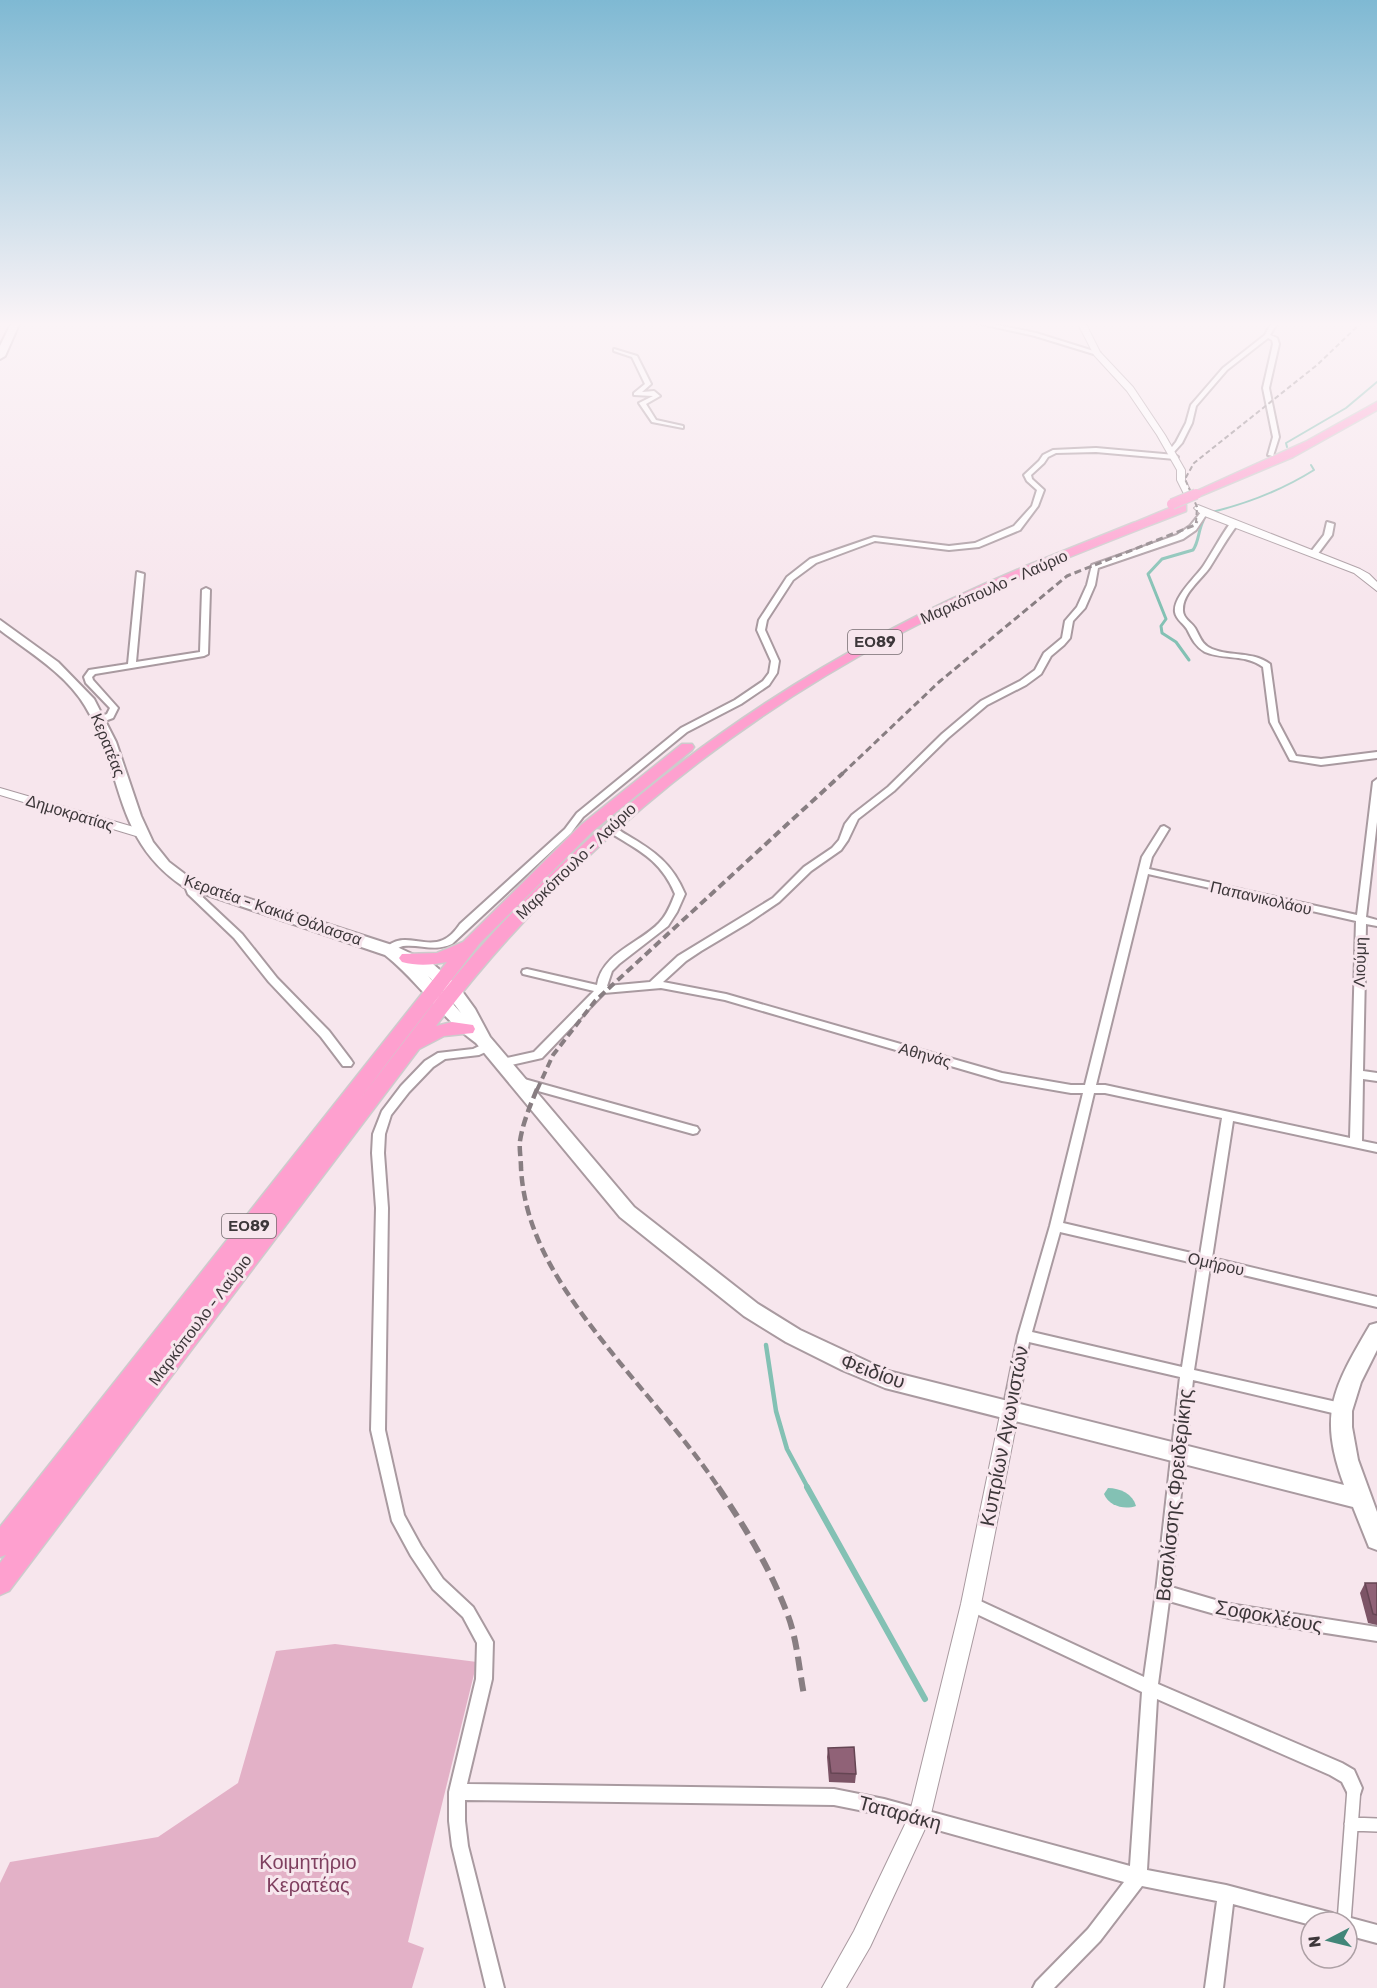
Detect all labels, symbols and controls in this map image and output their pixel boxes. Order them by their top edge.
street label: Μαρκόπουλο - Λαύριο [917,546,1071,628]
road number: ΕΟ89 [848,630,902,654]
street label: Κερατέας [87,711,129,780]
street label: Δημοκρατίας [24,791,117,835]
street label: Μαρκόπουλο - Λαύριο [512,799,640,923]
street label: Κερατέα - Κακιά Θάλασσα [182,871,364,949]
street label: Παπανικολάου [1208,877,1314,919]
street label: Λιούμη [1350,937,1370,987]
street label: Αθηνάς [897,1039,954,1072]
road number: ΕΟ89 [222,1214,276,1238]
street label: Ομήρου [1186,1248,1246,1280]
street label: Μαρκόπουλο - Λαύριο [145,1251,256,1389]
street label: Κυπρίων Αγωνιστών [975,1344,1033,1528]
street label: Φειδίου [837,1348,909,1394]
street label: Βασιλίσσης Φρειδερίκης [1151,1387,1197,1603]
street label: Σοφοκλέους [1214,1595,1325,1637]
street label: Ταταράκη [856,1790,944,1836]
park label: Κοιμητήριο Κερατέας [259,1850,357,1897]
north arrow [1299,1910,1359,1970]
text: N [1304,1935,1325,1949]

